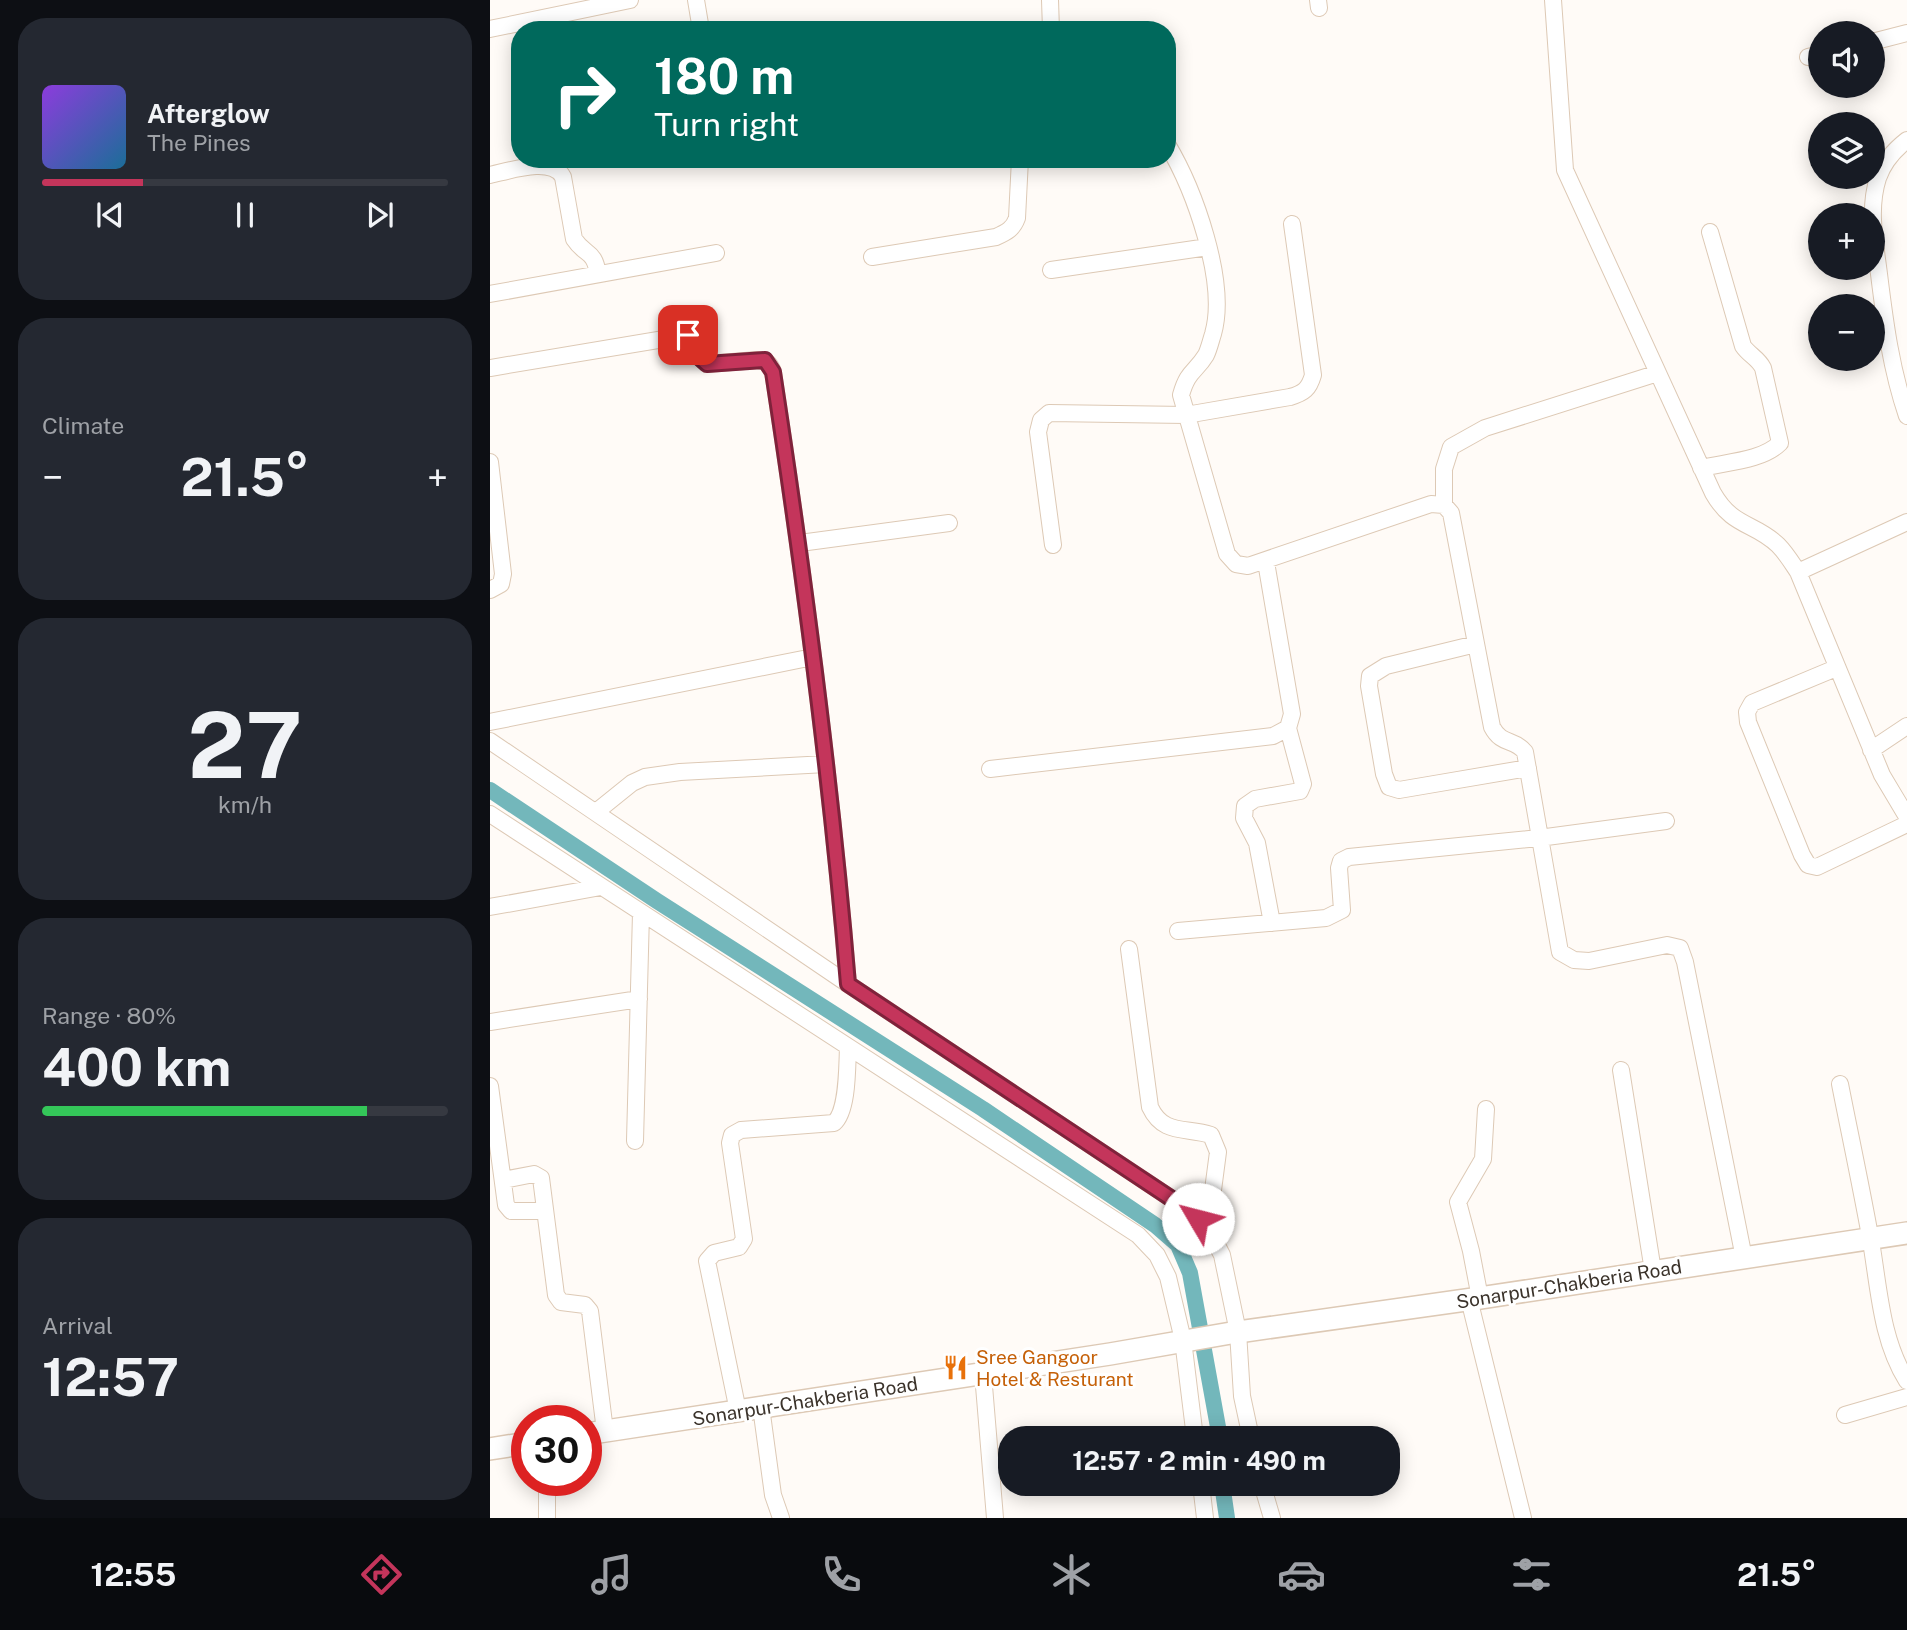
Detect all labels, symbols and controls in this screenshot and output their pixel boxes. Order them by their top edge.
map controls [1808,21,1885,371]
button: sound [1808,21,1885,98]
text: 180 m [654,47,794,105]
icon: right [539,49,630,140]
text: Afterglow [147,98,270,129]
text: Turn right [654,106,799,143]
button: layers [1808,112,1885,189]
text: The Pines [147,129,251,156]
icon: previous [91,196,129,234]
icon: pause [226,196,264,234]
icon: next [361,196,399,234]
button: + [1808,203,1885,280]
button: − [1808,294,1885,371]
pin [658,305,718,365]
icon: arrive [669,316,707,354]
text: Climate [42,412,124,439]
text: 21.5° [180,447,310,508]
text: − [42,455,63,500]
text: + [427,455,448,500]
text: 27 [188,692,302,798]
text: km/h [218,791,272,818]
text: Range · 80% [42,1002,176,1029]
text: 400 km [42,1037,231,1098]
position arrow [1161,1182,1235,1256]
street label: Sonarpur-Chakberia Road [1455,1255,1683,1313]
text: Arrival [42,1312,113,1339]
place label: Sree Gangoor Hotel & Resturant [976,1346,1134,1390]
text: 12:57 [42,1347,179,1408]
restaurant icon: Sree Gangoor Hotel & Resturant [942,1354,970,1382]
street label: Sonarpur-Chakberia Road [691,1372,919,1430]
speed limit sign: 30 [511,1405,602,1496]
text: 12:57 · 2 min · 490 m [1072,1445,1326,1476]
icon: directions [357,1550,406,1599]
icon: music [587,1550,636,1599]
icon: phone [817,1550,866,1599]
icon: climate [1047,1550,1096,1599]
icon: car [1277,1550,1326,1599]
icon: filters [1507,1550,1556,1599]
text: 12:55 [90,1556,176,1593]
text: 21.5° [1737,1556,1816,1593]

